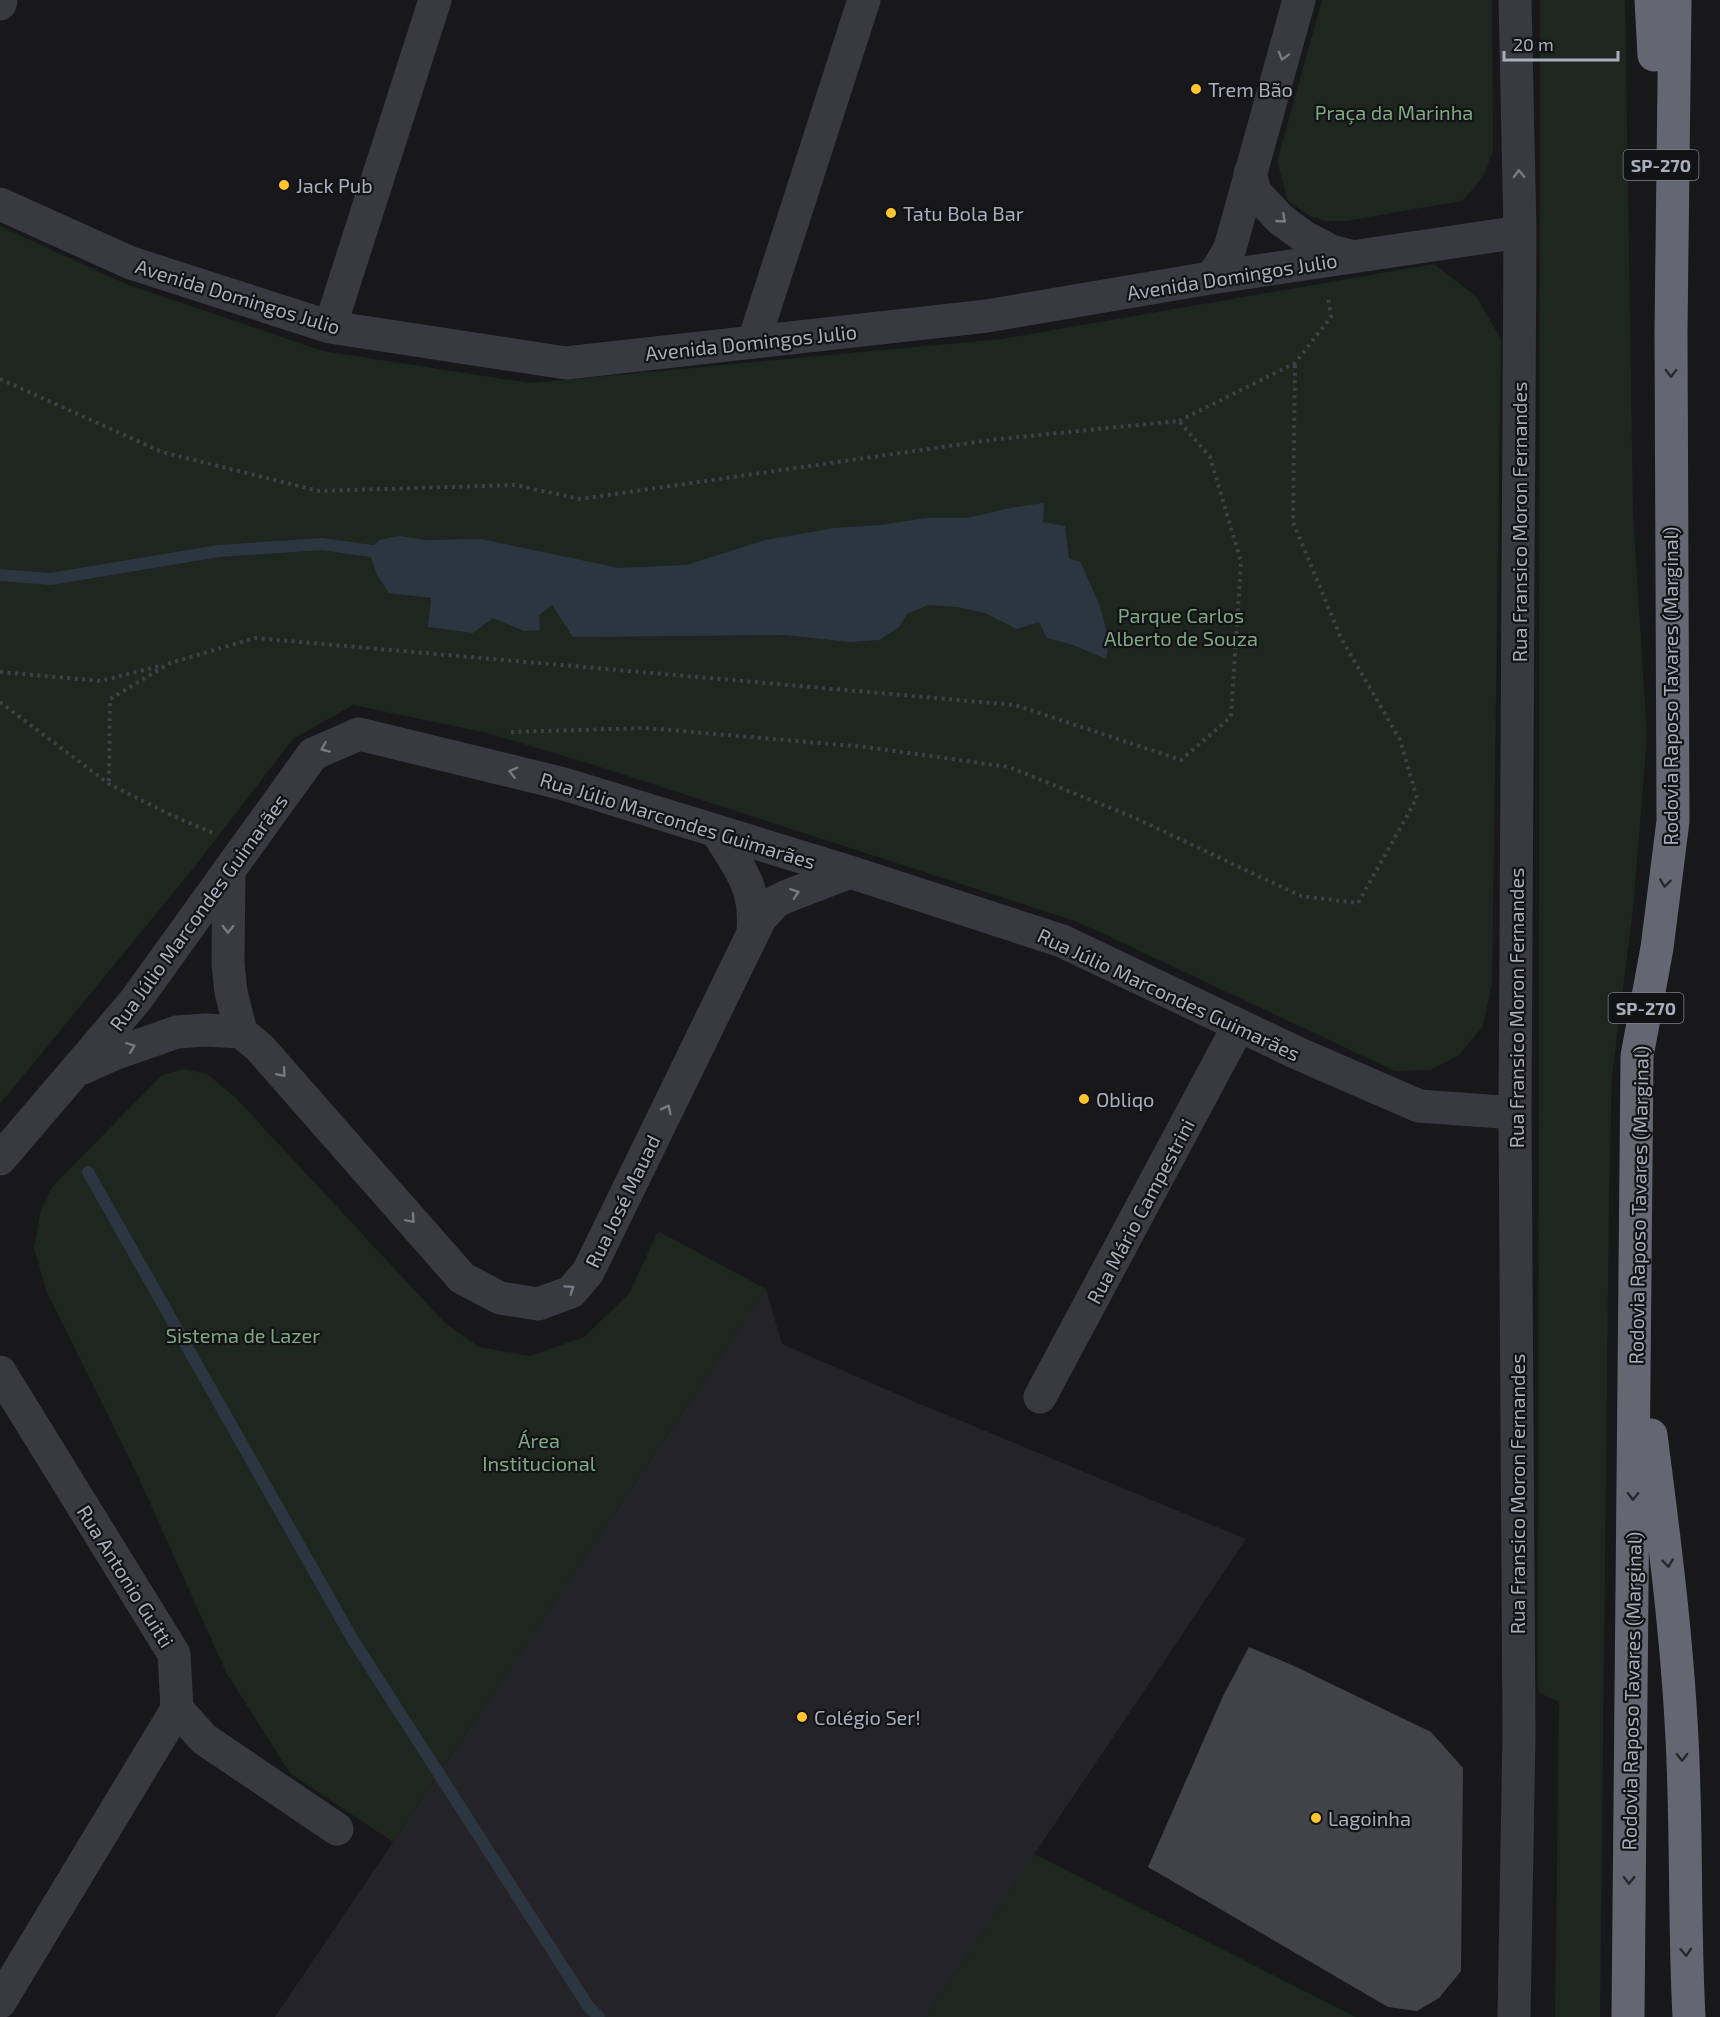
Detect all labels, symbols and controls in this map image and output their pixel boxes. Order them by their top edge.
scale bar [1504,24,1618,62]
text: 20 m [1513,33,1554,55]
one-way arrow [1278,50,1290,61]
place label: Trem Bão [1208,77,1293,101]
marker: Trem Bão [1189,82,1203,96]
park label: Praça da Marinha [1315,100,1473,125]
road number: SP-270 [1624,150,1698,180]
one-way arrow [1513,169,1525,178]
place label: Jack Pub [296,173,373,197]
marker: Jack Pub [277,178,291,192]
place label: Tatu Bola Bar [903,201,1024,225]
marker: Tatu Bola Bar [884,206,898,220]
one-way arrow [1275,212,1286,223]
street label: Avenida Domingos Julio [1125,248,1339,304]
street label: Avenida Domingos Julio [133,253,343,339]
street label: Avenida Domingos Julio [644,319,858,365]
one-way arrow [1665,369,1677,378]
street label: Rua Fransico Moron Fernandes [1507,382,1531,662]
street label: Rodovia Raposo Tavares (Marginal) [1658,527,1682,845]
park label: Parque Carlos Alberto de Souza [1104,603,1258,650]
one-way arrow [321,741,332,753]
one-way arrow [508,766,518,779]
street label: Rua Júlio Marcondes Guimarães [537,767,819,873]
street label: Rua Júlio Marcondes Guimarães [104,789,292,1035]
street label: Rua Fransico Moron Fernandes [1504,868,1528,1148]
one-way arrow [1660,878,1672,888]
one-way arrow [789,888,800,901]
street label: Rua Júlio Marcondes Guimarães [1034,923,1304,1065]
one-way arrow [221,924,234,933]
road number: SP-270 [1608,993,1684,1023]
one-way arrow [125,1042,136,1055]
street label: Rodovia Raposo Tavares (Marginal) [1623,1045,1653,1365]
one-way arrow [275,1066,286,1077]
place label: Obliqo [1096,1087,1154,1111]
marker: Obliqo [1077,1092,1091,1106]
one-way arrow [659,1105,671,1116]
street label: Rua Mário Campestrini [1081,1114,1199,1308]
street label: Rua José Mauad [580,1131,664,1271]
one-way arrow [404,1212,415,1223]
one-way arrow [564,1285,575,1296]
park label: Sistema de Lazer [166,1323,320,1347]
street label: Rua Fransico Moron Fernandes [1505,1354,1529,1634]
park label: Área Institucional [482,1428,596,1475]
one-way arrow [1627,1491,1640,1500]
street label: Rua Antonio Guitti [73,1500,179,1652]
street label: Rodovia Raposo Tavares (Marginal) [1616,1531,1646,1851]
one-way arrow [1661,1558,1674,1567]
place label: Colégio Ser! [814,1705,921,1729]
marker: Colégio Ser! [795,1710,809,1724]
one-way arrow [1676,1753,1688,1762]
place label: Lagoinha [1328,1806,1411,1830]
marker: Lagoinha [1309,1811,1323,1825]
one-way arrow [1623,1875,1635,1884]
one-way arrow [1679,1948,1692,1957]

